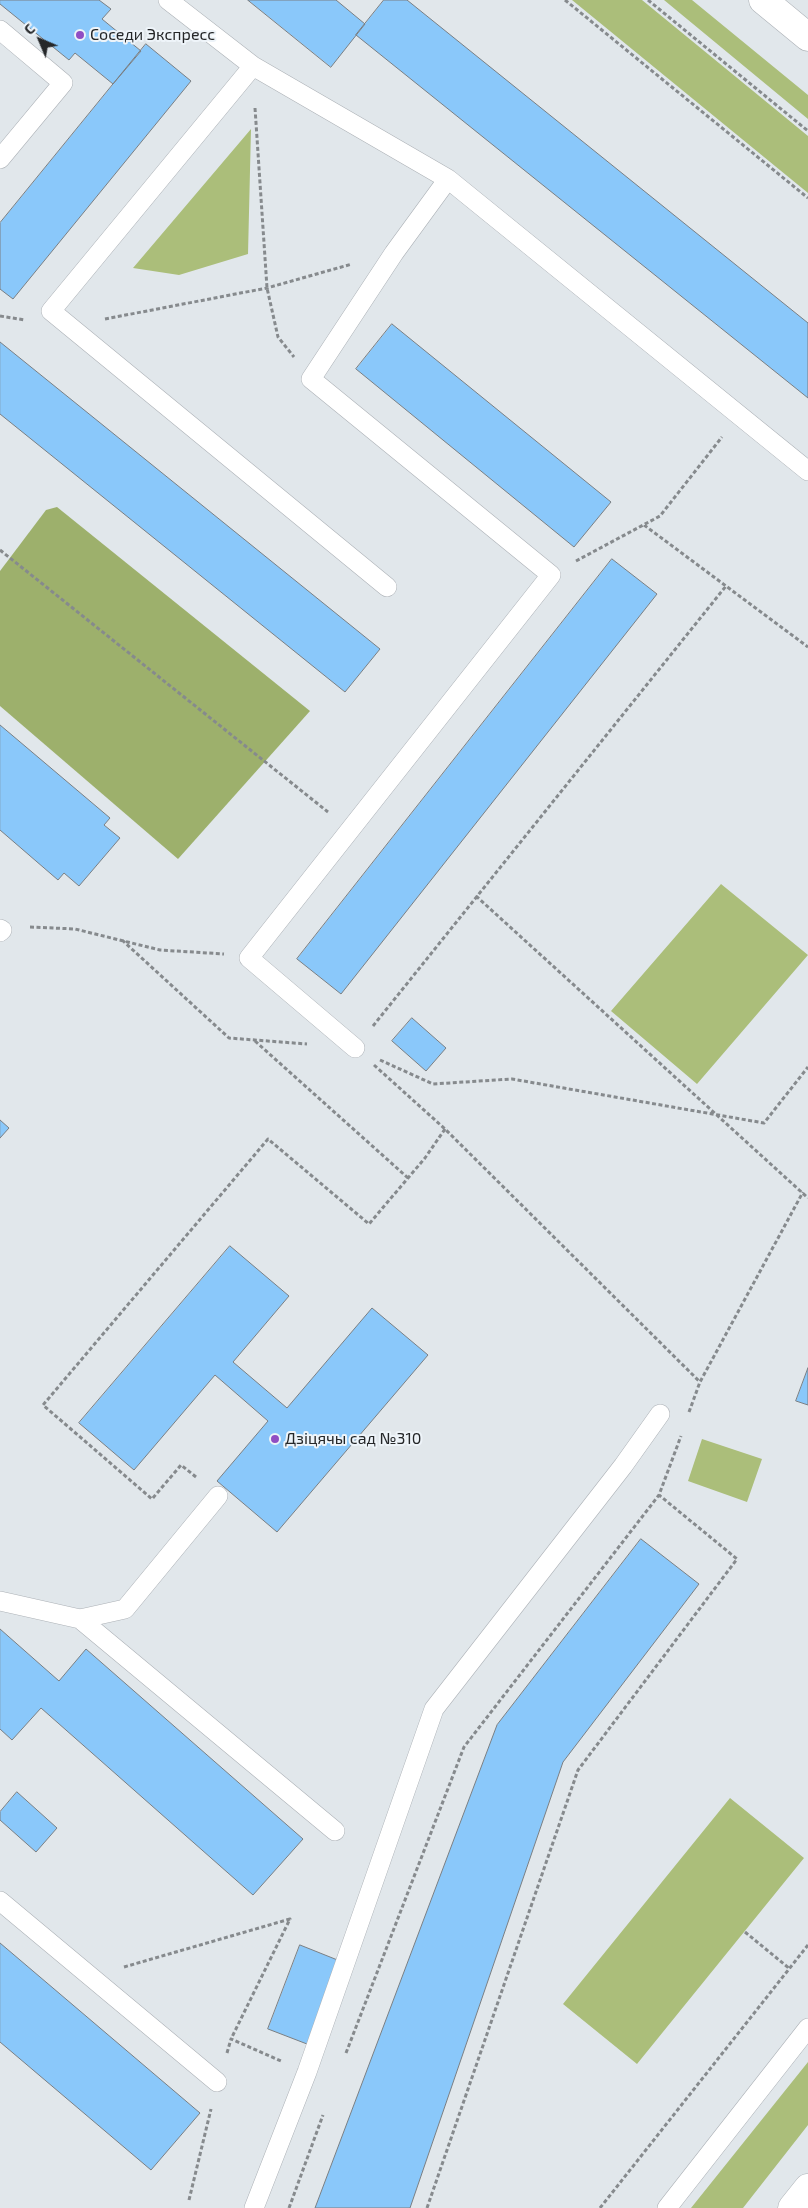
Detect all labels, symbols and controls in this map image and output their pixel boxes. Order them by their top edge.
north arrow [15,15,65,65]
text: С [20,20,38,38]
place label: Соседи Экспресс [90,25,215,45]
marker: Соседи Экспресс [74,29,86,41]
place label: Дзіцячы сад №310 [285,1429,422,1449]
marker: Дзіцячы сад №310 [269,1433,281,1445]

